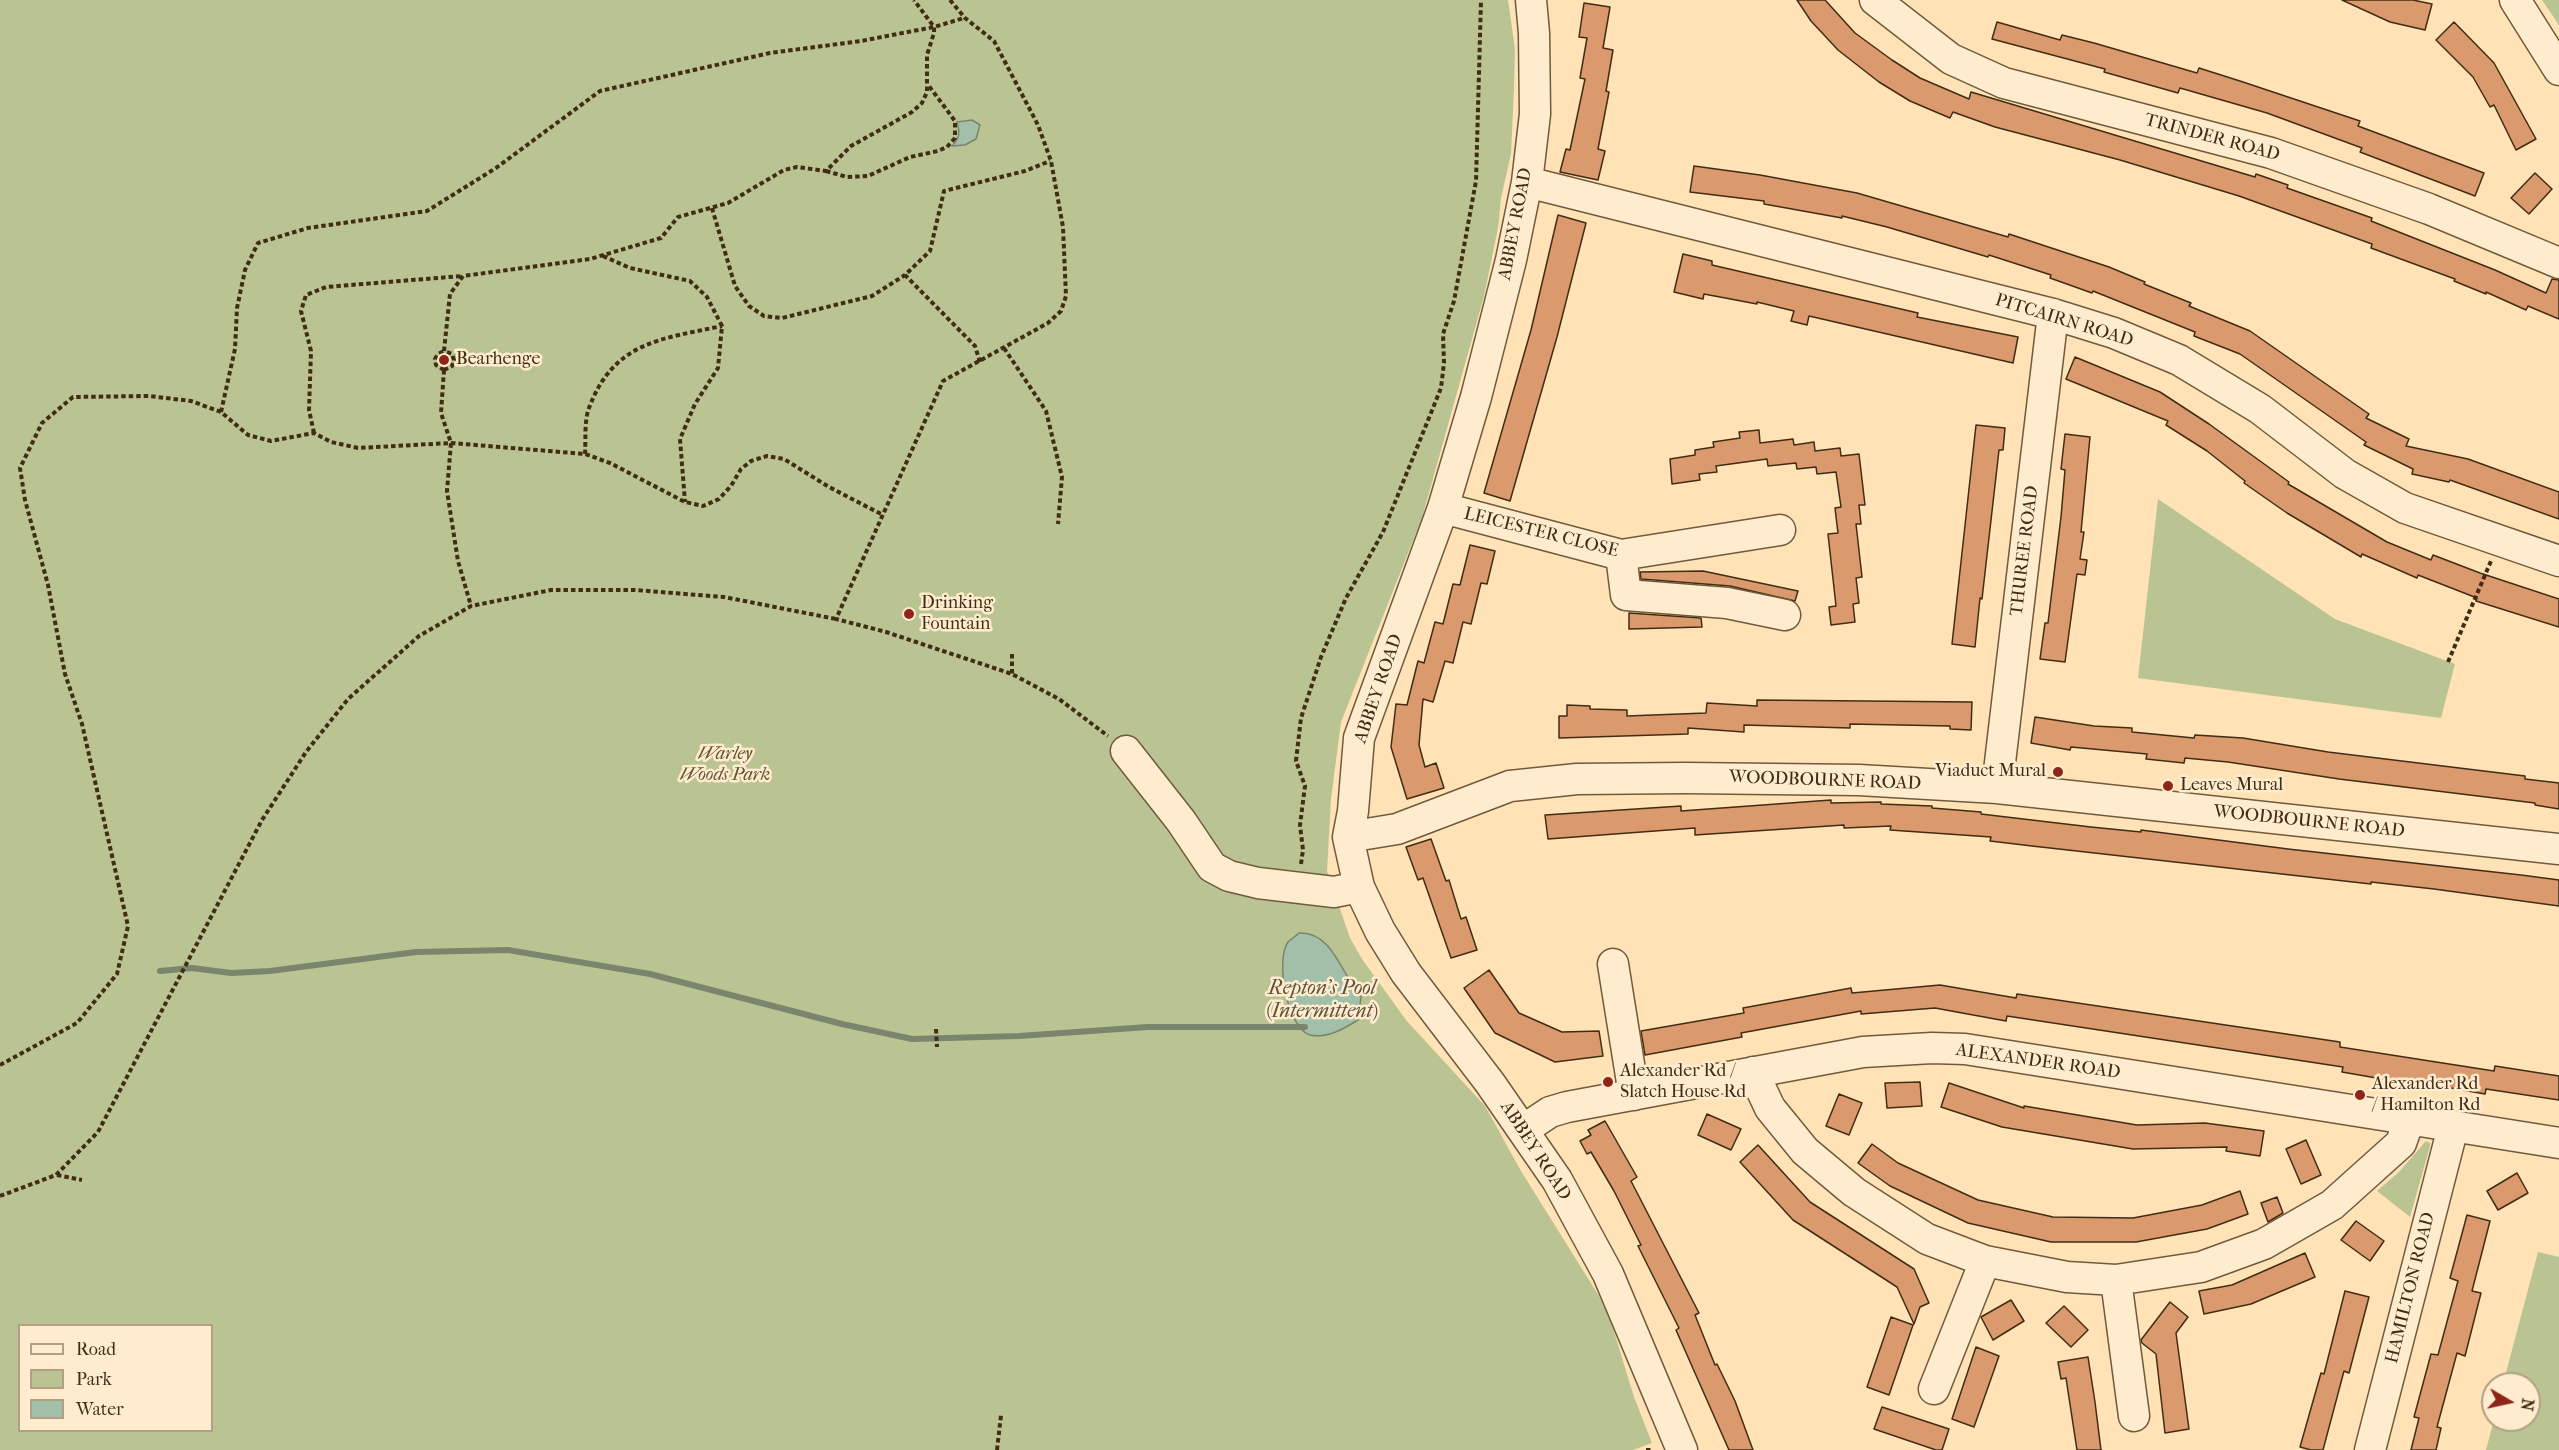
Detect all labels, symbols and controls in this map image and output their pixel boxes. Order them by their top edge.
street label: TRINDER ROAD [2142,110,2282,166]
street label: ABBEY ROAD [1495,166,1537,282]
street label: PITCAIRN ROAD [1992,290,2136,352]
place label: Bearhenge [456,349,540,371]
marker: Bearhenge [437,353,451,367]
street label: THUREE ROAD [2006,485,2044,617]
street label: LEICESTER CLOSE [1461,503,1621,563]
place label: Drinking Fountain [921,593,993,636]
marker: Drinking Fountain [902,607,916,621]
street label: ABBEY ROAD [1350,632,1408,746]
park label: Warley Woods Park [680,744,770,786]
place label: Viaduct Mural [1935,761,2046,783]
marker: Viaduct Mural [2051,765,2065,779]
street label: WOODBOURNE ROAD [1729,767,1921,795]
place label: Leaves Mural [2180,775,2283,797]
marker: Leaves Mural [2161,779,2175,793]
street label: WOODBOURNE ROAD [2212,801,2406,843]
water label: Repton's Pool (Intermittent) [1266,977,1378,1024]
street label: ALEXANDER ROAD [1954,1040,2122,1084]
place label: Alexander Rd / Slatch House Rd [1620,1061,1746,1104]
place label: Alexander Rd / Hamilton Rd [2372,1074,2480,1116]
marker: Alexander Rd / Slatch House Rd [1601,1075,1615,1089]
marker: Alexander Rd / Hamilton Rd [2353,1088,2367,1102]
street label: ABBEY ROAD [1495,1097,1575,1205]
street label: HAMILTON ROAD [2382,1210,2440,1366]
legend [18,1324,213,1432]
text: Road [76,1339,116,1360]
text: Park [76,1369,112,1390]
north arrow [2481,1372,2541,1432]
text: N [2517,1397,2538,1412]
text: Water [76,1399,124,1420]

